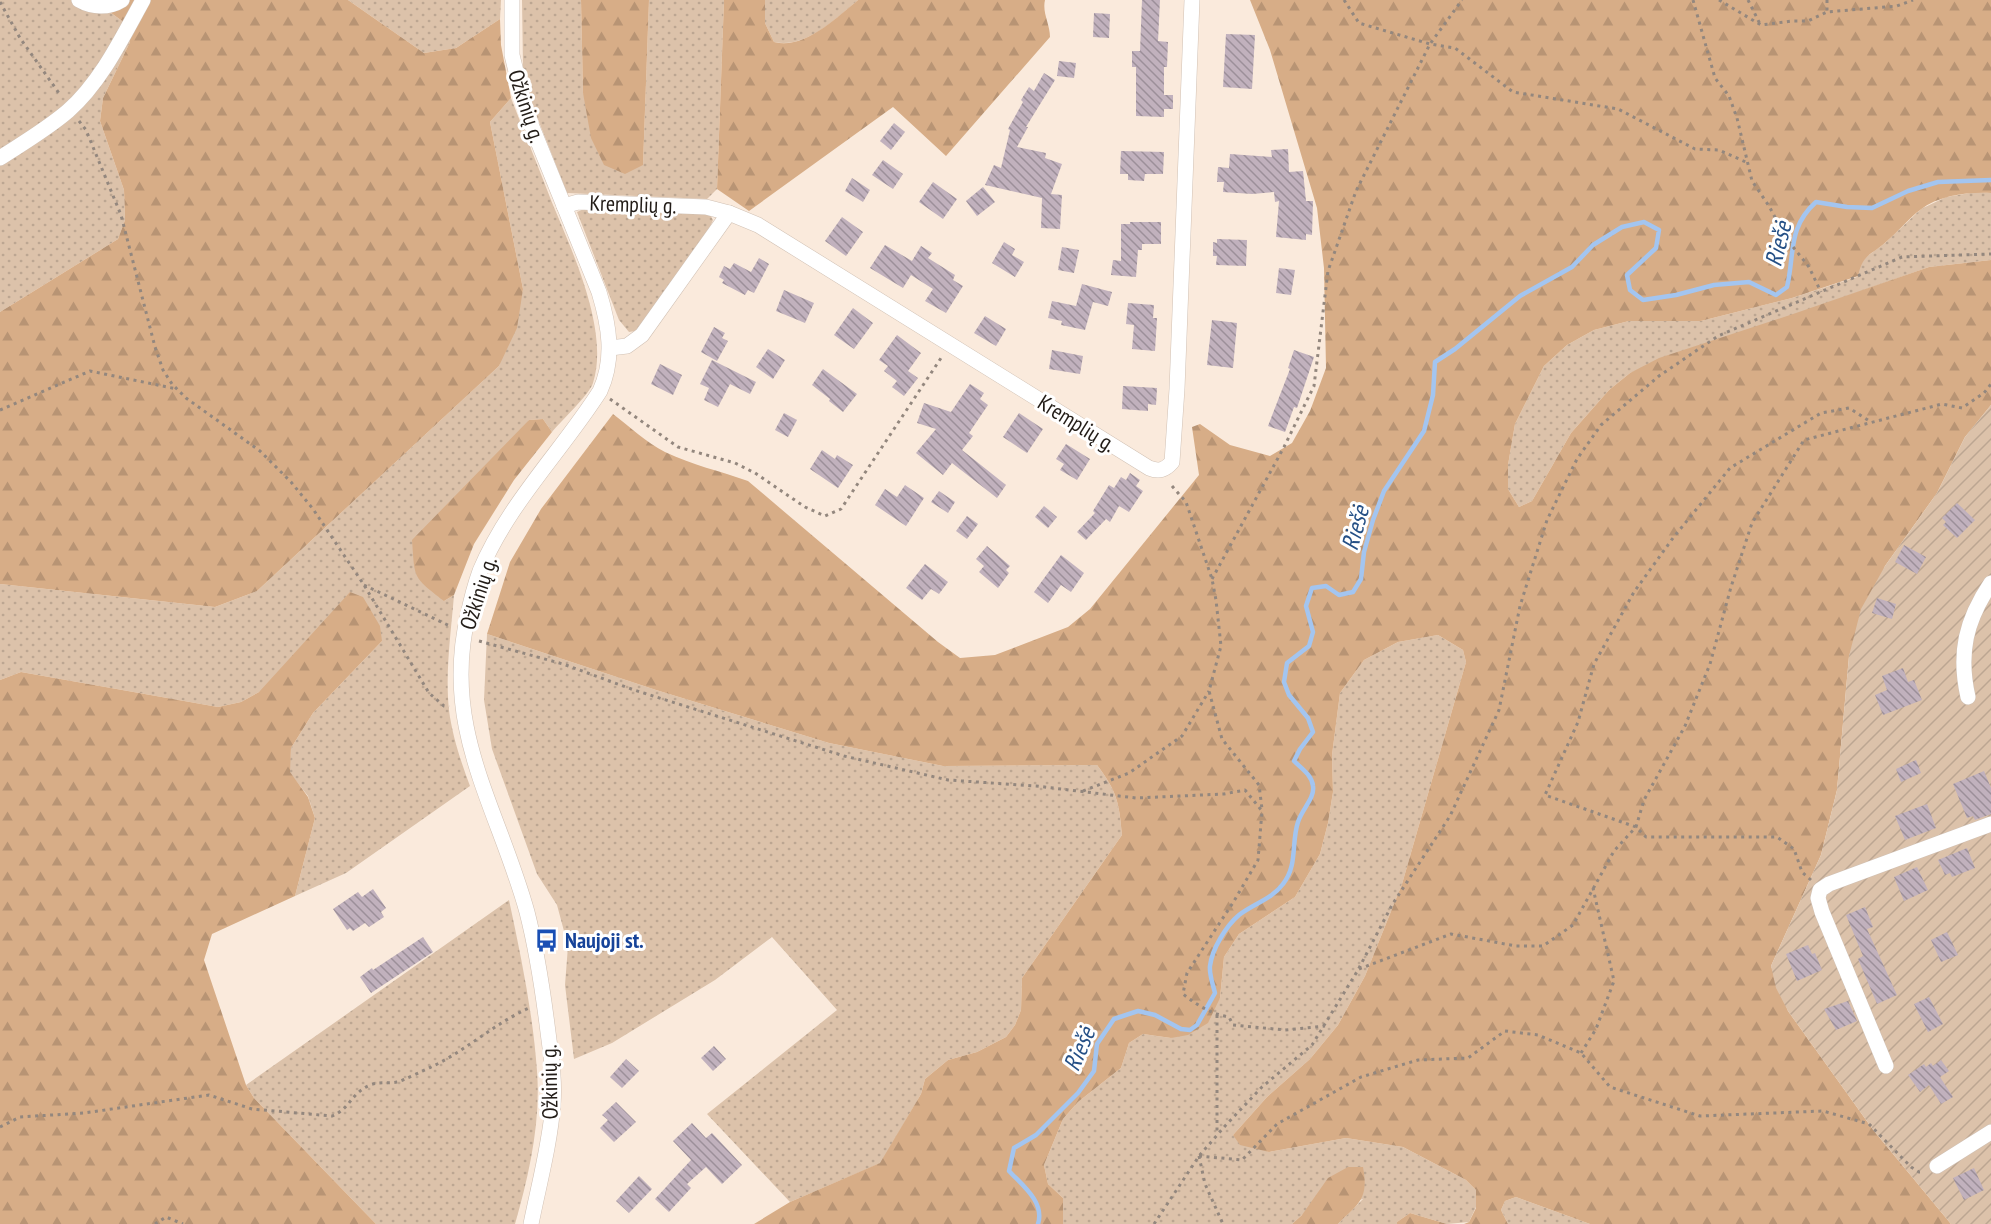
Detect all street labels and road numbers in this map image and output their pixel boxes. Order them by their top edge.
street label: Ožkinių g. [502,66,552,146]
street label: Kremplių g. [589,188,677,220]
street label: Kremplių g. [1033,388,1121,458]
street label: Ožkinių g. [453,553,503,633]
street label: Ožkinių g. [534,1044,564,1120]

